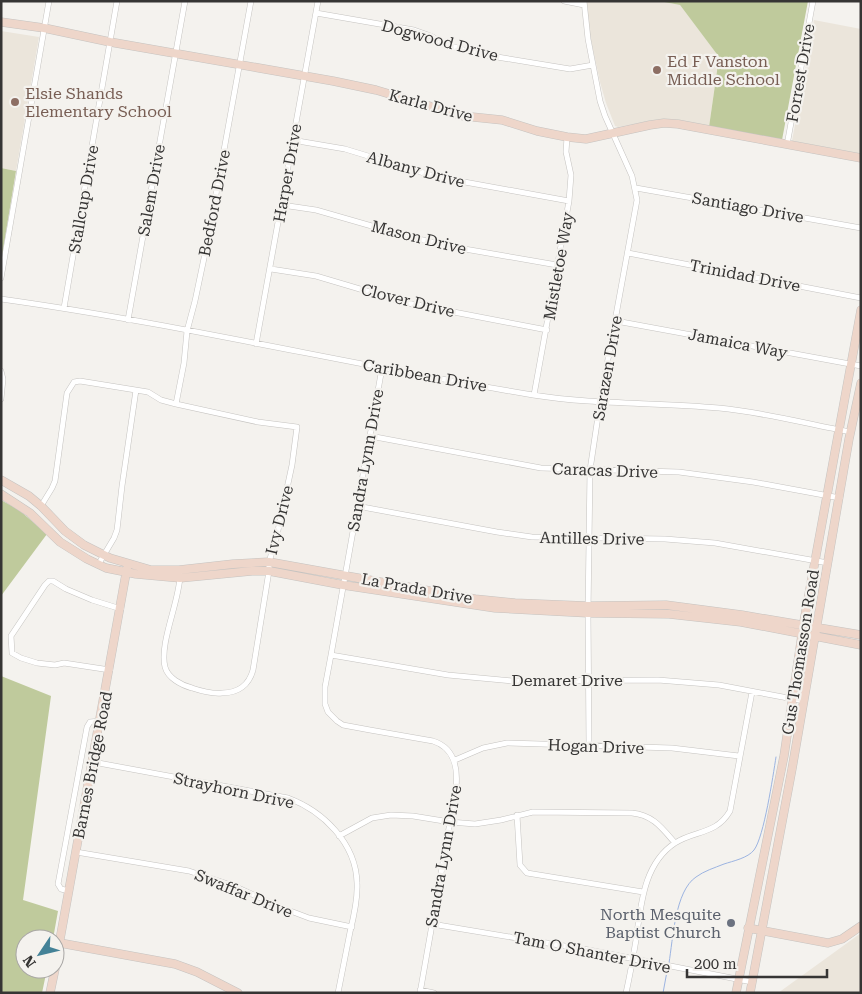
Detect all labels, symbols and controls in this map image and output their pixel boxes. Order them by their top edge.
street label: Dogwood Drive [379,16,501,65]
street label: Forrest Drive [782,22,819,124]
place label: Ed F Vanston Middle School [667,52,780,89]
marker: Ed F Vanston Middle School [651,64,663,76]
place label: Elsie Shands Elementary School [25,84,172,121]
street label: Karla Drive [387,85,475,126]
marker: Elsie Shands Elementary School [9,96,21,108]
street label: Harper Drive [269,122,306,224]
street label: Stallcup Drive [65,143,102,255]
street label: Salem Drive [134,143,169,237]
street label: Albany Drive [365,147,467,192]
street label: Bedford Drive [195,148,234,258]
street label: Santiago Drive [691,188,805,227]
street label: Mistletoe Way [540,210,577,322]
street label: Mason Drive [369,217,469,259]
street label: Trinidad Drive [688,255,802,296]
street label: Clover Drive [359,280,457,321]
street label: Sarazen Drive [589,314,626,422]
street label: Jamaica Way [687,325,790,363]
street label: Caribbean Drive [361,355,489,396]
street label: Sandra Lynn Drive [344,387,387,533]
street label: Caracas Drive [552,459,659,482]
street label: Ivy Drive [262,483,297,557]
street label: Antilles Drive [539,528,645,549]
street label: Gus Thomasson Road [778,568,823,736]
street label: La Prada Drive [360,569,474,608]
street label: Demaret Drive [511,671,623,690]
street label: Barnes Bridge Road [69,690,116,841]
street label: Hogan Drive [547,735,645,758]
street label: Strayhorn Drive [172,768,296,813]
street label: Sandra Lynn Drive [422,783,465,929]
street label: Swaffar Drive [192,865,296,922]
place label: North Mesquite Baptist Church [600,905,721,942]
marker: North Mesquite Baptist Church [725,917,737,929]
street label: Tam O Shanter Drive [512,928,672,977]
north arrow [15,929,65,979]
scale bar [687,946,827,978]
text: N [20,952,39,970]
text: 200 m [694,955,737,973]

